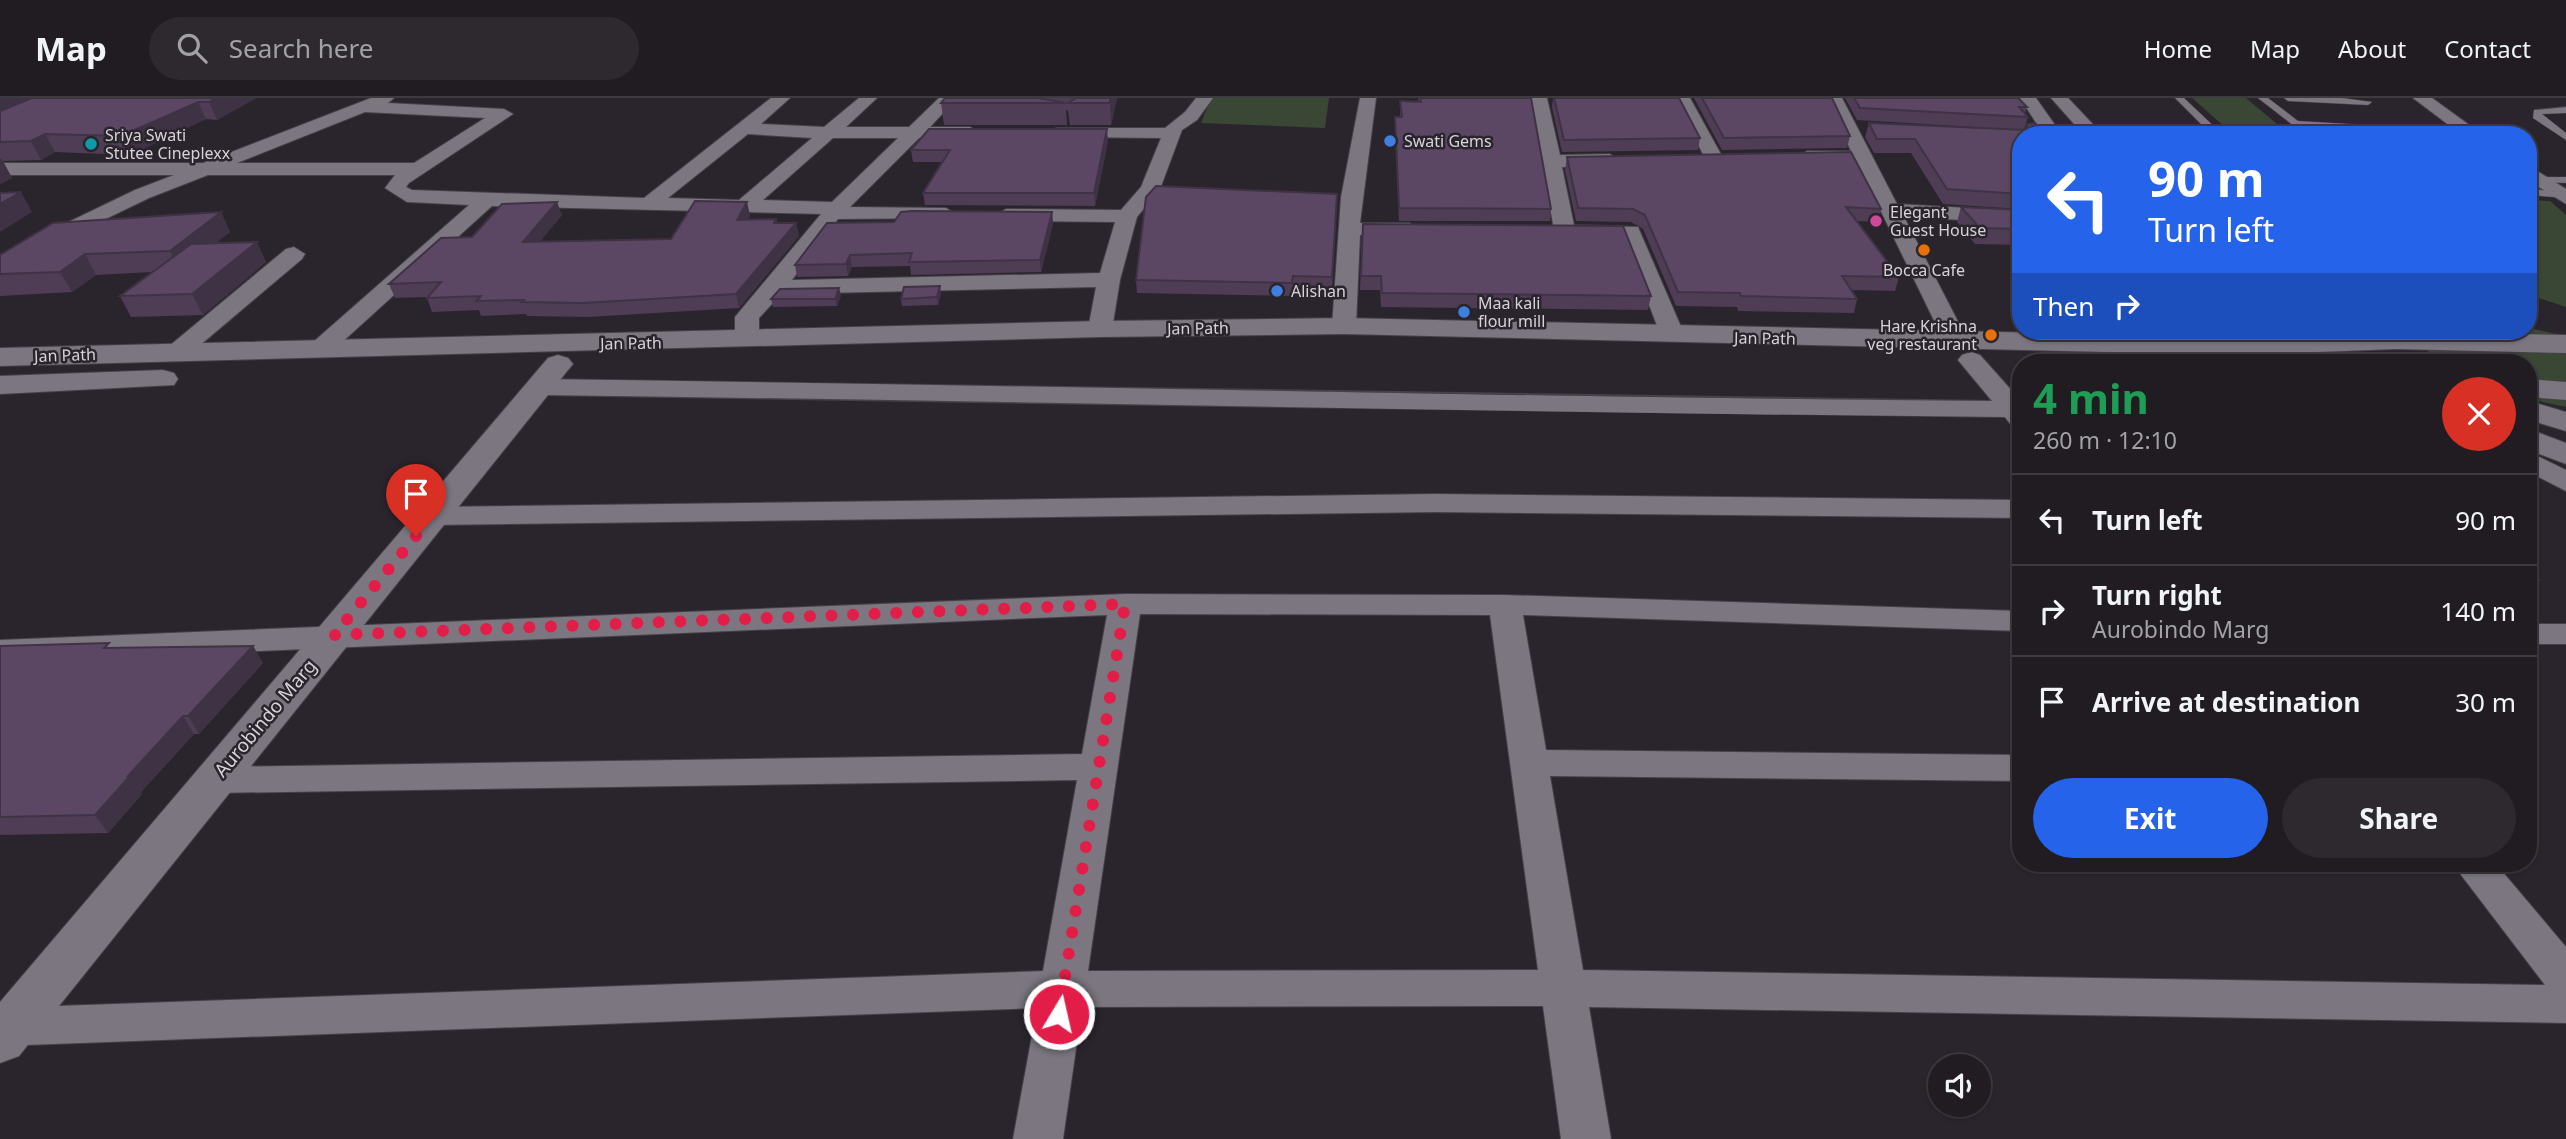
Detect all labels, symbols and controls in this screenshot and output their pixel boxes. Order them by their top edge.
search box [149,17,639,80]
text: Map [35,26,107,71]
icon: search [173,29,211,67]
text: Search here [229,30,373,66]
text: Home [2144,32,2212,65]
text: Map [2250,32,2300,65]
text: About [2338,32,2406,65]
text: Contact [2444,32,2531,65]
place label: Sriya Swati Stutee Cineplexx [105,124,231,164]
place label: Swati Gems [1404,130,1492,152]
marker: Swati Gems [1382,133,1398,149]
marker: Sriya Swati Stutee Cineplexx [83,136,99,152]
text: 90 m [2148,145,2265,211]
icon: left [2033,154,2124,245]
place label: Elegant Guest House [1890,201,1986,241]
text: Turn left [2148,208,2274,251]
marker: Elegant Guest House [1868,213,1884,229]
marker: Bocca Cafe [1916,242,1932,258]
place label: Bocca Cafe [1883,259,1965,281]
place label: Alishan [1291,280,1346,302]
marker: Alishan [1269,283,1285,299]
icon: right [2108,287,2146,325]
text: Then [2033,288,2094,324]
place label: Maa kali flour mill [1478,292,1545,332]
marker: Maa kali flour mill [1456,304,1472,320]
place label: Hare Krishna veg restaurant [1867,315,1977,355]
street label: Jan Path [1165,316,1229,340]
street label: Jan Path [1732,326,1796,350]
marker: Hare Krishna veg restaurant [1983,327,1999,343]
street label: Jan Path [598,331,662,355]
street label: Jan Path [32,343,96,367]
text: 4 min [2033,369,2149,426]
button: close [2442,377,2516,451]
text: 260 m · 12:10 [2033,424,2177,456]
pin [386,464,446,536]
icon: arrive [397,475,435,513]
icon: left [2033,501,2071,539]
text: Turn left [2092,502,2203,538]
text: 90 m [2455,502,2516,538]
text: Turn right [2092,577,2222,613]
icon: right [2033,592,2071,630]
text: 140 m [2440,593,2516,629]
text: Aurobindo Marg [2092,613,2269,645]
street label: Aurobindo Marg [208,654,322,782]
icon: arrive [2033,683,2071,721]
text: Arrive at destination [2092,684,2361,720]
text: 30 m [2455,684,2516,720]
button: Exit [2033,778,2268,858]
button: Share [2282,778,2516,858]
position arrow [1022,977,1096,1051]
map controls [1928,1054,1991,1117]
button: sound [1928,1054,1991,1117]

